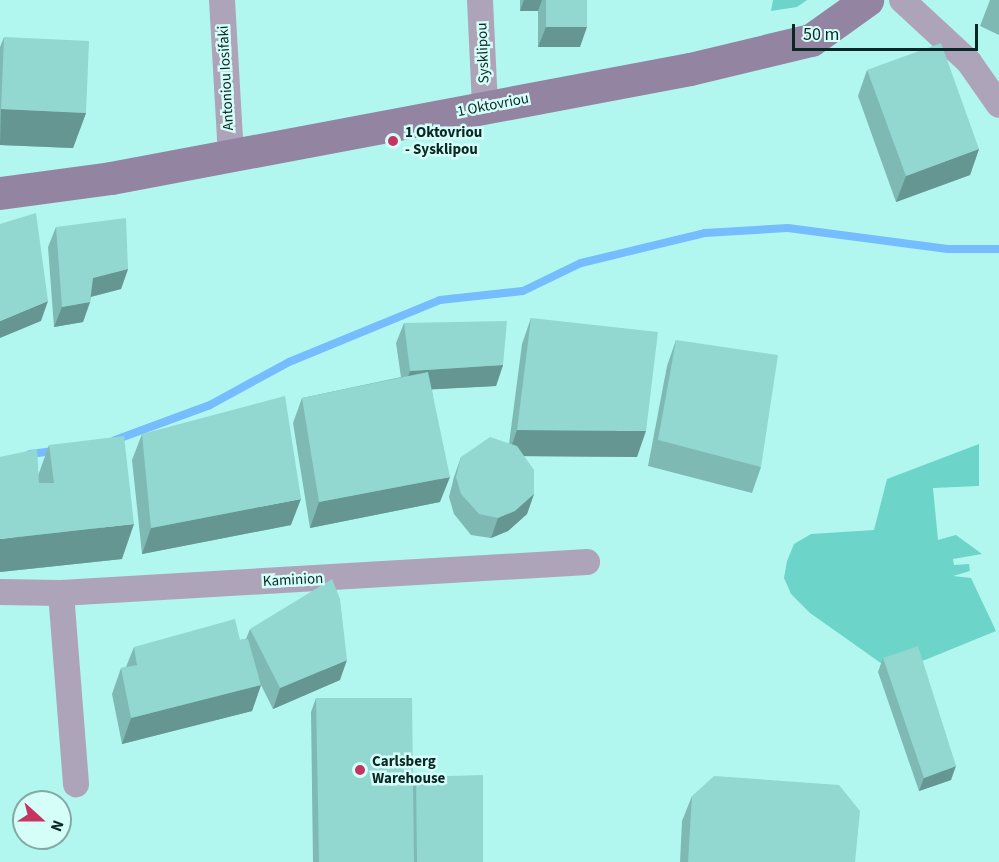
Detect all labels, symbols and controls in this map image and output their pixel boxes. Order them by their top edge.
scale bar [795,12,981,50]
street label: Sysklipou [473,22,493,84]
text: 50 m [803,22,839,47]
street label: Antoniou Iosifaki [214,25,238,131]
street label: 1 Oktovriou [456,89,530,121]
place label: 1 Oktovriou - Sysklipou [405,123,482,158]
marker: 1 Oktovriou - Sysklipou [386,134,400,148]
street label: Kaminion [262,569,324,591]
place label: Carlsberg Warehouse [372,752,445,787]
marker: Carlsberg Warehouse [353,763,367,777]
north arrow [12,790,72,850]
text: N [45,817,69,835]

